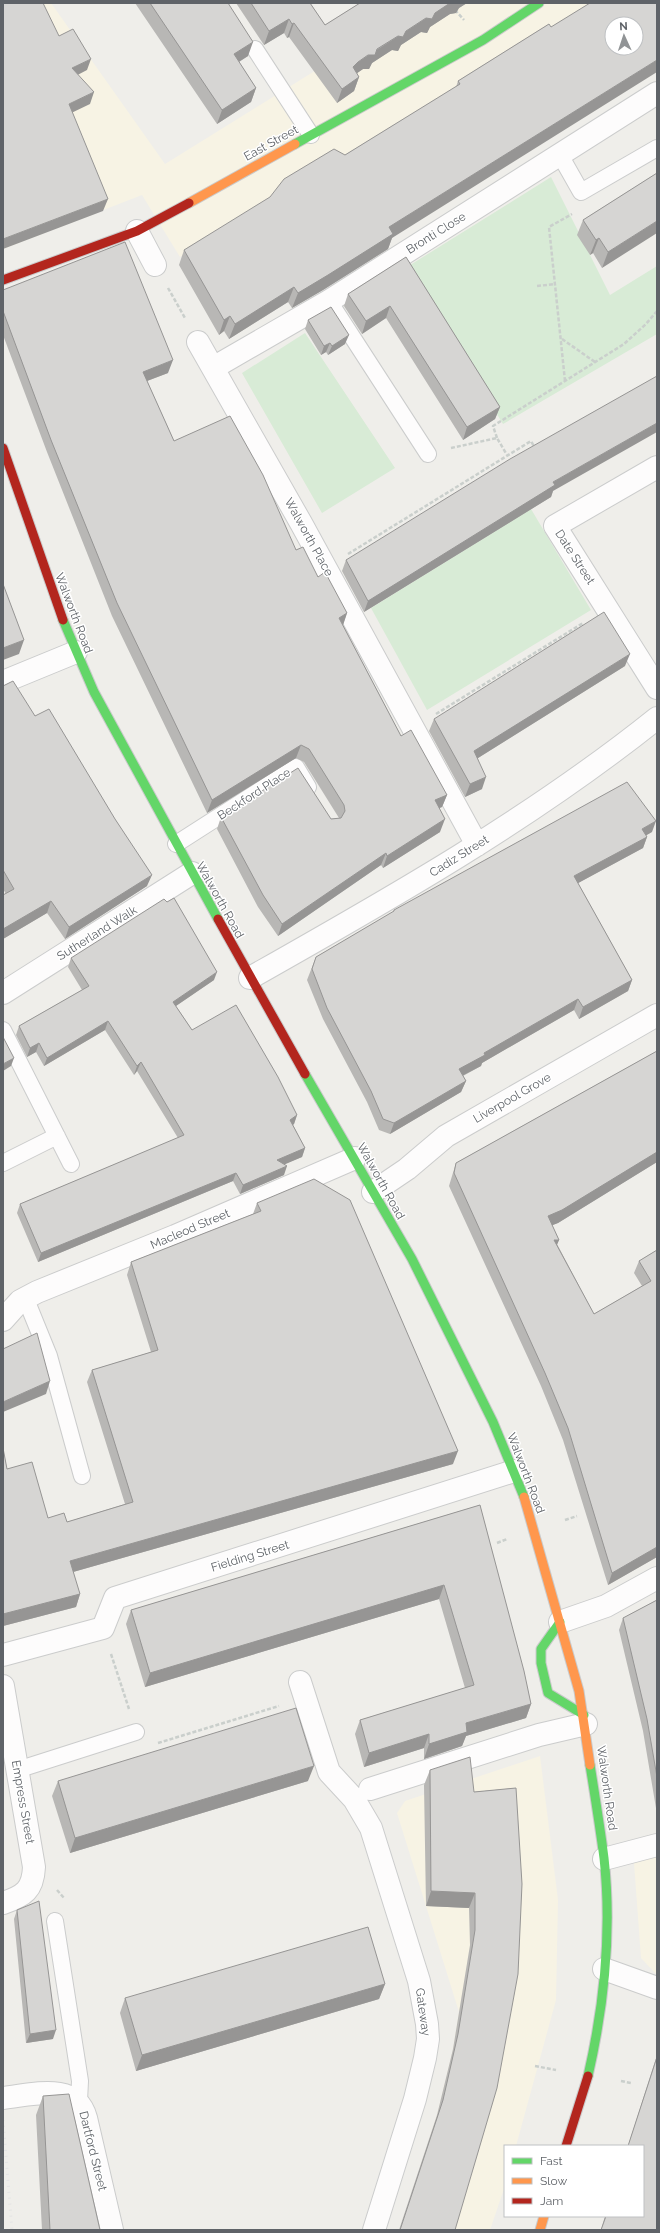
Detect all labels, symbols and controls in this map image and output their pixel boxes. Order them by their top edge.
north arrow [604,16,644,56]
text: N [619,20,628,33]
street label: East Street [241,122,301,164]
street label: Bronti Close [404,209,468,257]
street label: Walworth Place [282,495,336,579]
street label: Date Street [552,527,598,587]
street label: Walworth Road [52,571,96,655]
street label: Beckford Place [215,765,293,823]
street label: Cadiz Street [427,832,491,880]
street label: Walworth Road [193,859,247,941]
street label: Sutherland Walk [54,902,140,963]
street label: Liverpool Grove [471,1070,553,1126]
street label: Walworth Road [354,1140,408,1222]
street label: Macleod Street [148,1206,232,1252]
street label: Walworth Road [504,1431,548,1515]
street label: Fielding Street [209,1537,291,1575]
street label: Walworth Road [594,1745,620,1831]
street label: Empress Street [9,1759,37,1845]
street label: Gateway [413,1987,433,2037]
street label: Dartford Street [76,2109,110,2193]
legend [504,2145,644,2217]
text: Fast [540,2154,563,2168]
text: Slow [540,2174,567,2188]
text: Jam [540,2194,563,2208]

